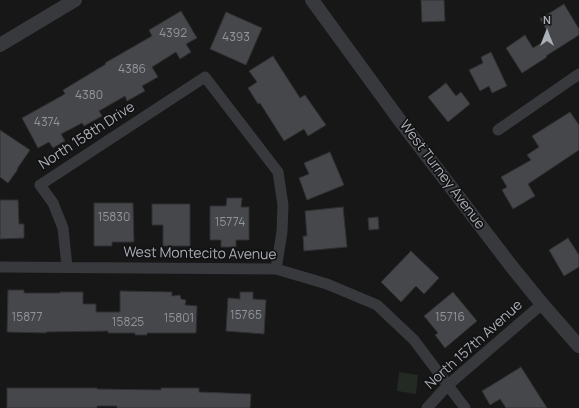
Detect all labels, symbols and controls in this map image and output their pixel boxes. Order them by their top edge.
north arrow [527,12,567,52]
text: N [543,12,551,27]
house number: 4392 [159,27,187,41]
house number: 4393 [222,31,250,45]
house number: 4386 [118,63,146,77]
house number: 4380 [75,89,103,103]
street label: North 158th Drive [36,99,138,173]
house number: 4374 [34,116,60,130]
street label: West Turney Avenue [396,117,488,233]
house number: 15830 [98,211,130,225]
house number: 15774 [215,216,245,230]
street label: West Montecito Avenue [123,244,277,264]
street label: North 157th Avenue [422,297,526,393]
house number: 15765 [230,309,262,323]
house number: 15877 [12,311,42,325]
house number: 15716 [435,311,465,325]
house number: 15801 [164,312,194,326]
house number: 15825 [112,316,144,330]

